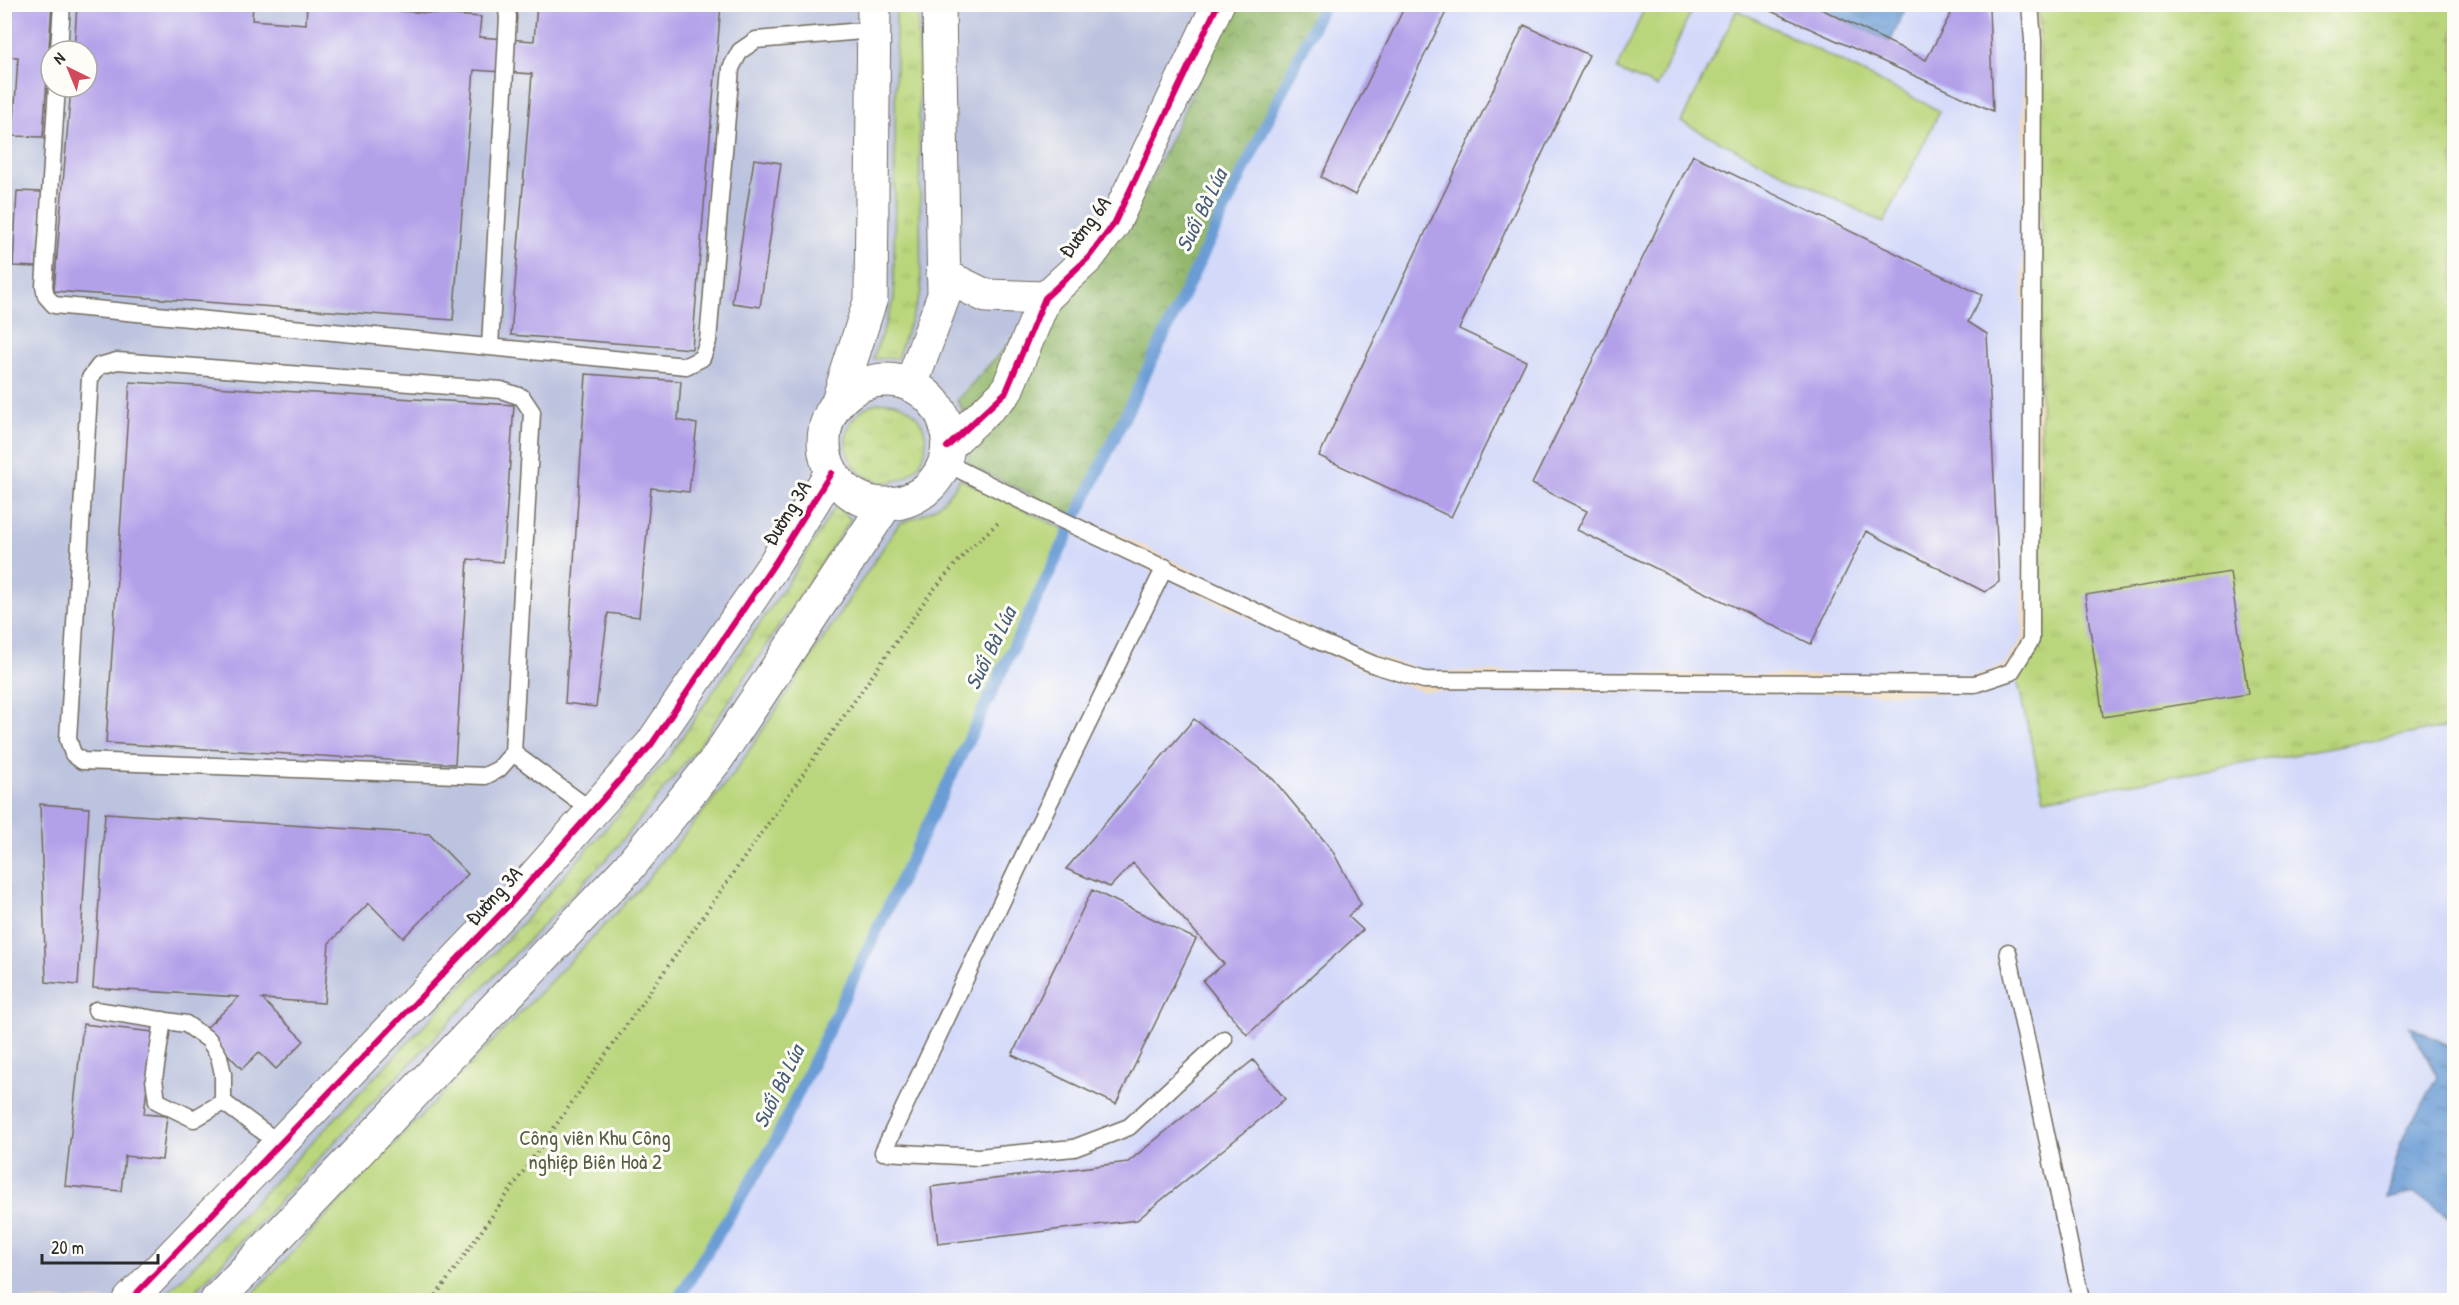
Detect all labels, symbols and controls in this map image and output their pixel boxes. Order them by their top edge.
north arrow [39,39,99,99]
text: N [48,47,70,69]
water label: Suối Bà Lúa [1168,162,1235,256]
street label: Đường 6A [1052,190,1117,264]
street label: Đường 3A [755,475,818,551]
water label: Suối Bà Lúa [957,600,1024,694]
street label: Đường 3A [459,860,529,932]
water label: Suối Bà Lúa [745,1038,812,1132]
park label: Công viên Khu Công nghiệp Biên Hoà 2 [519,1123,671,1176]
scale bar [42,1227,158,1265]
text: 20 m [51,1235,84,1260]

